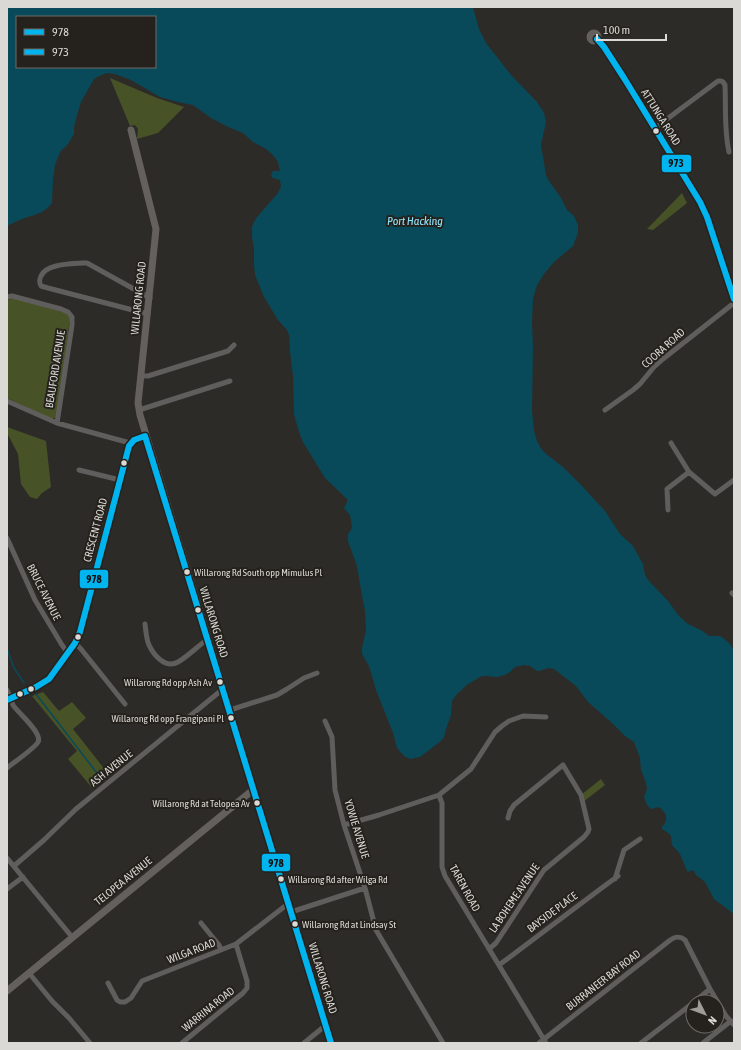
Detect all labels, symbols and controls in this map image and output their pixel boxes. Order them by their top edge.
legend [16,16,156,68]
scale bar [597,16,666,42]
text: 100 m [603,23,630,37]
text: 978 [52,25,69,39]
text: 973 [52,45,69,59]
street label: ATTUNGA ROAD [639,87,683,147]
unlabelled marker [651,126,661,136]
line badge: 973 [661,154,692,173]
text: 973 [668,157,684,169]
water label: Port Hacking [387,214,443,228]
street label: WILLARONG ROAD [128,261,148,335]
street label: COORA ROAD [639,326,687,370]
street label: BEAUFORD AVENUE [43,329,67,409]
unlabelled marker [119,458,129,468]
street label: CRESCENT ROAD [81,497,109,563]
street label: BRUCE AVENUE [25,562,63,622]
marker: Willarong Rd South opp Mimulus Pl [182,567,192,577]
place label: Willarong Rd South opp Mimulus Pl [194,567,322,578]
line badge: 978 [79,569,109,589]
text: 978 [86,573,102,585]
street label: WILLARONG ROAD [197,585,231,659]
unlabelled marker [193,605,203,615]
unlabelled marker [73,632,83,642]
place label: Willarong Rd opp Ash Av [124,677,212,688]
marker: Willarong Rd opp Ash Av [215,677,225,687]
unlabelled marker [26,684,36,694]
unlabelled marker [15,689,25,699]
place label: Willarong Rd opp Frangipani Pl [112,713,224,724]
marker: Willarong Rd opp Frangipani Pl [226,713,236,723]
street label: ASH AVENUE [87,747,135,789]
place label: Willarong Rd at Telopea Av [152,798,250,809]
marker: Willarong Rd at Telopea Av [252,798,262,808]
street label: YOWIE AVENUE [342,798,372,860]
line badge: 978 [261,853,291,872]
street label: TELOPEA AVENUE [92,854,154,908]
text: 978 [268,857,284,869]
street label: LA BOHEME AVENUE [487,861,542,935]
street label: TAREN ROAD [447,863,483,913]
marker: Willarong Rd after Wilga Rd [276,874,286,884]
place label: Willarong Rd after Wilga Rd [288,874,388,885]
street label: BAYSIDE PLACE [525,889,580,935]
marker: Willarong Rd at Lindsay St [290,919,300,929]
place label: Willarong Rd at Lindsay St [302,919,396,930]
street label: WILGA ROAD [165,936,217,966]
street label: WILLARONG ROAD [306,941,340,1015]
street label: BURRANEER BAY ROAD [564,947,642,1013]
street label: WARRINA ROAD [179,984,237,1034]
north arrow [685,994,725,1034]
text: N [706,1014,719,1027]

